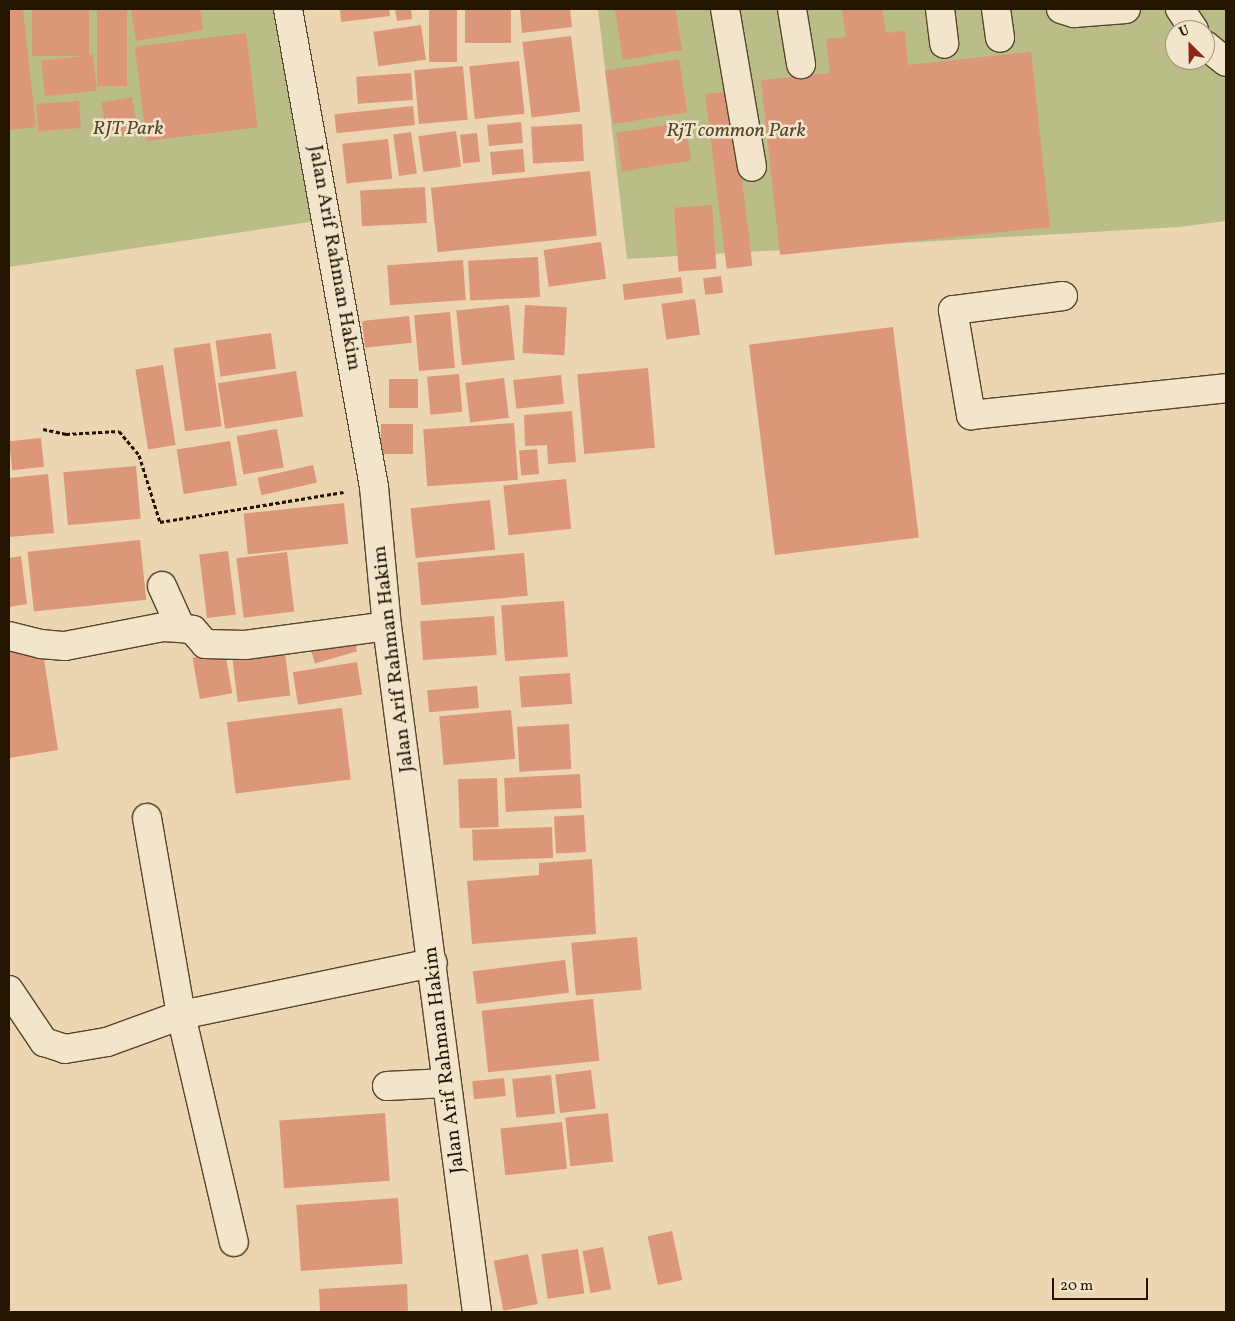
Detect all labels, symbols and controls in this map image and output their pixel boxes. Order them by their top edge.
north arrow [1165,20,1215,70]
text: U [1176,21,1192,42]
park label: RJT Park [93,117,163,141]
park label: RjT common Park [666,119,806,143]
street label: Jalan Arif Rahman Hakim [303,144,365,372]
street label: Jalan Arif Rahman Hakim [368,545,420,773]
street label: Jalan Arif Rahman Hakim [419,946,471,1174]
scale bar [1055,1268,1151,1300]
text: 20 m [1060,1276,1093,1297]

